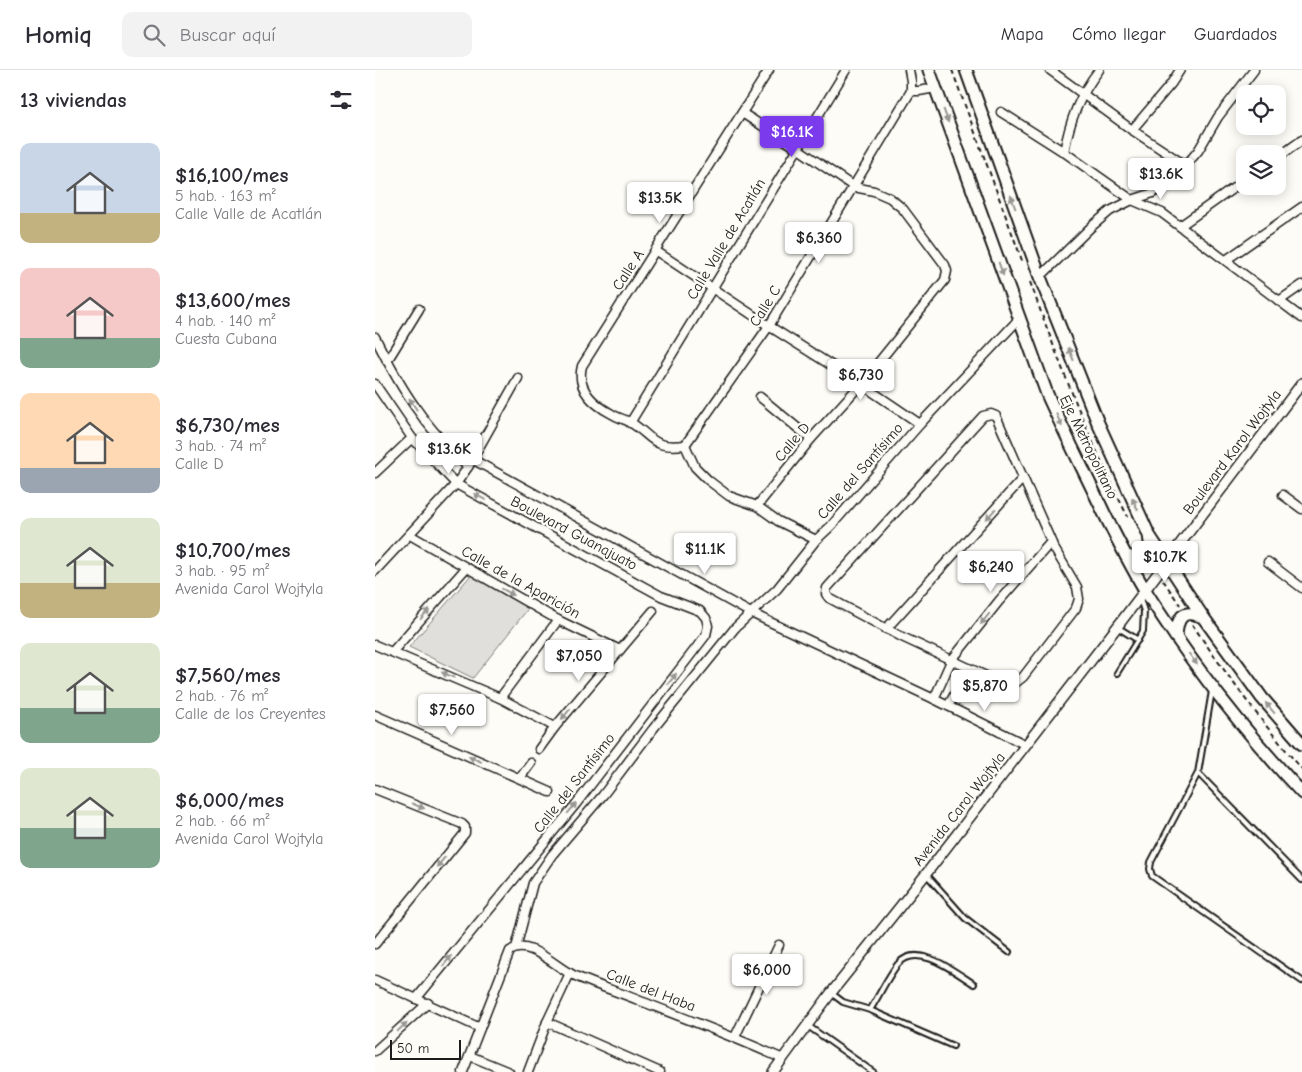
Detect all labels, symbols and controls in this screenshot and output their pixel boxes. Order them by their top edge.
search box [122,12,472,57]
text: Homiq [25,21,92,49]
icon: search [140,21,168,49]
text: Buscar aquí [180,24,276,46]
text: Mapa [1001,24,1044,45]
text: Cómo llegar [1072,24,1166,45]
text: Guardados [1194,24,1277,45]
map controls [1236,85,1286,195]
button: locate [1236,85,1286,135]
icon: filters [327,86,355,114]
text: 13 viviendas [20,88,126,112]
one-way arrow [942,109,950,124]
pin: $16.1K [751,116,833,158]
text: $16.1K [771,123,813,141]
button: layers [1236,145,1286,195]
pin: $13.6K [1120,158,1202,200]
icon: home [60,163,120,223]
text: $16,100/mes [175,163,288,187]
text: $13.6K [1139,165,1183,183]
street label: Calle Valle de Acatlán [683,175,769,303]
pin: $13.5K [619,182,701,224]
text: 5 hab. · 163 m² [175,187,276,205]
text: $13.5K [638,189,682,207]
one-way arrow [1009,195,1016,210]
text: Calle Valle de Acatlán [175,205,322,223]
pin: $6,360 [778,222,860,264]
text: $6,360 [796,229,842,247]
street label: Calle A [608,246,648,294]
one-way arrow [998,261,1005,276]
street label: Calle C [745,282,785,330]
icon: home [60,288,120,348]
text: $13,600/mes [175,288,290,312]
text: 4 hab. · 140 m² [175,312,275,330]
text: Cuesta Cubana [175,330,277,348]
one-way arrow [1066,347,1074,361]
pin: $6,730 [820,358,902,401]
text: $6,730 [838,366,884,384]
street label: Boulevard Karol Wojtyla [1179,386,1285,518]
street label: Eje Metropolitano [1056,392,1122,502]
one-way arrow [408,397,418,411]
icon: home [60,413,120,473]
text: $6,730/mes [175,413,280,437]
one-way arrow [1056,413,1064,427]
street label: Calle D [770,419,814,465]
street label: Calle del Santísimo [813,419,907,523]
pin: $13.6K [408,432,490,475]
text: 3 hab. · 74 m² [175,437,266,455]
text: $13.6K [427,440,471,458]
text: Calle D [175,455,224,473]
street label: Boulevard Guanajuato [508,492,640,574]
one-way arrow [472,493,487,501]
one-way arrow [1130,496,1139,511]
one-way arrow [985,507,996,520]
pin: $11.1K [664,532,746,575]
icon: home [60,538,120,598]
text: $10,700/mes [175,538,291,562]
text: $11.1K [685,540,725,558]
pin: $10.7K [1124,540,1206,583]
street label: Calle de la Aparición [458,542,584,622]
text: $10.7K [1143,548,1187,566]
pin: $6,240 [950,550,1032,593]
text: $6,240 [968,558,1014,576]
text: 3 hab. · 95 m² [175,562,269,580]
text: Avenida Carol Wojtyla [175,580,324,598]
one-way arrow [501,588,516,596]
one-way arrow [420,608,431,621]
one-way arrow [979,612,990,625]
pin: $7,050 [538,640,620,682]
text: $7,050 [556,647,602,665]
one-way arrow [1187,652,1198,665]
icon: home [60,663,120,723]
text: $7,560/mes [175,663,280,687]
pin: $5,870 [944,670,1026,712]
one-way arrow [441,671,455,679]
one-way arrow [666,673,677,686]
text: $5,870 [962,677,1008,695]
text: 2 hab. · 76 m² [175,687,268,705]
pin: $7,560 [411,694,493,736]
text: $7,560 [429,701,475,719]
one-way arrow [1264,702,1276,714]
text: Calle de los Creyentes [175,705,326,723]
one-way arrow [561,708,572,720]
street label: Calle del Santísimo [529,729,619,837]
street label: Avenida Carol Wojtyla [909,749,1009,869]
one-way arrow [468,754,482,762]
icon: home [60,788,120,848]
text: $6,000/mes [175,788,284,812]
one-way arrow [567,802,578,815]
one-way arrow [411,803,426,810]
text: 2 hab. · 66 m² [175,812,270,830]
text: Avenida Carol Wojtyla [175,830,324,848]
one-way arrow [436,856,447,869]
pin: $6,000 [726,954,808,996]
one-way arrow [442,955,453,968]
text: $6,000 [743,961,791,979]
street label: Calle del Haba [604,965,698,1015]
one-way arrow [395,1021,407,1033]
scale bar [390,1037,461,1060]
text: 50 m [397,1040,429,1057]

